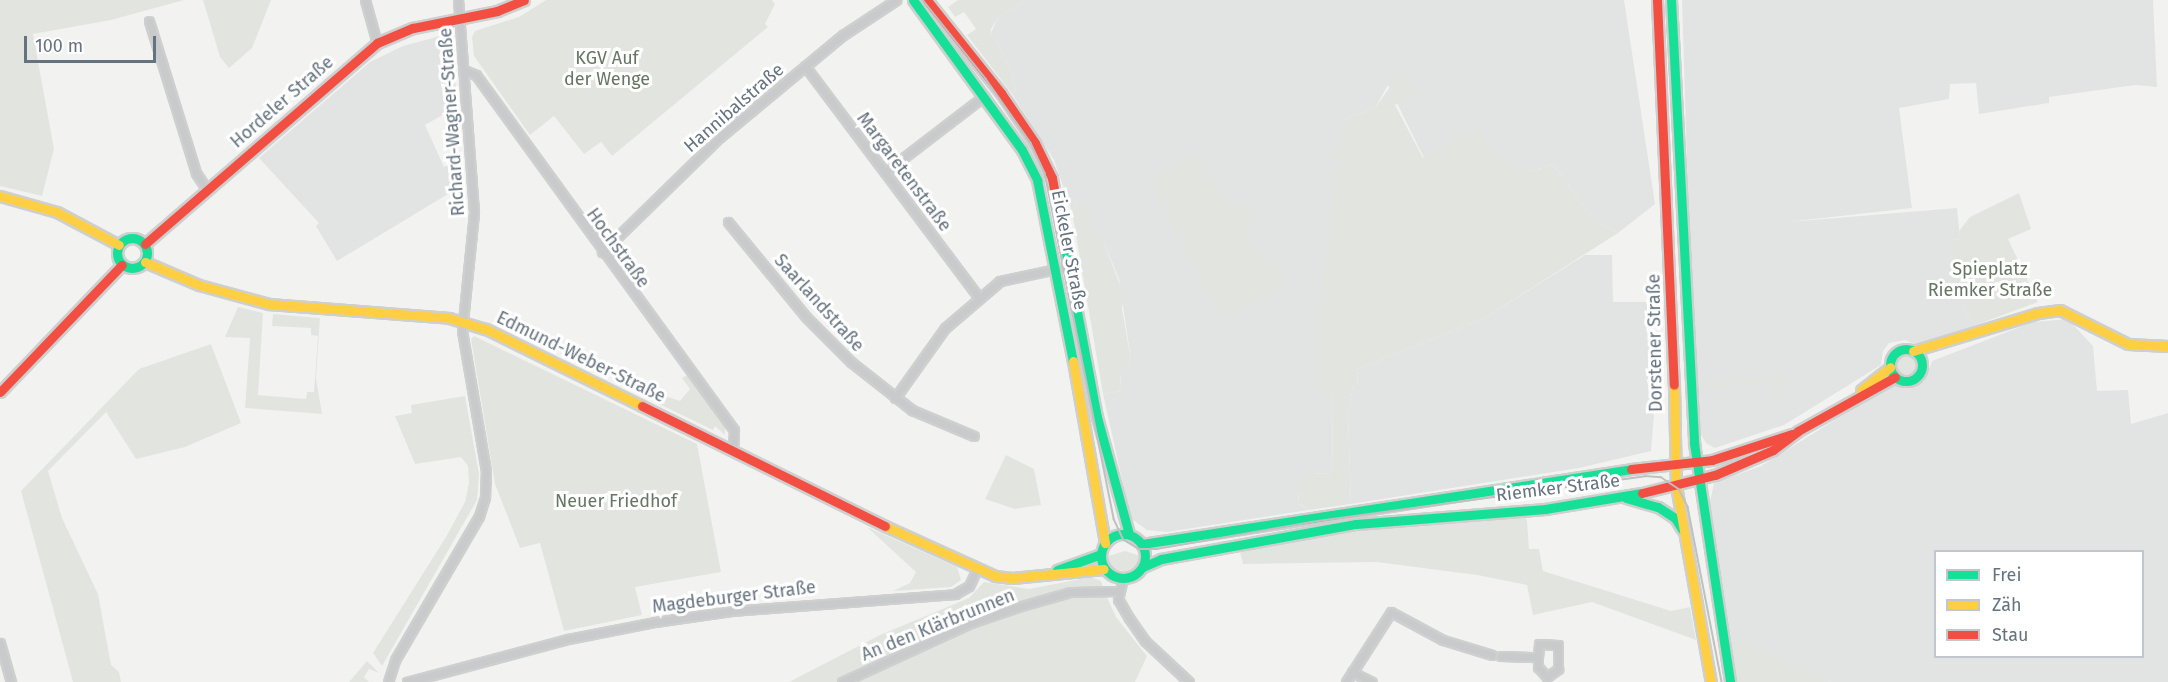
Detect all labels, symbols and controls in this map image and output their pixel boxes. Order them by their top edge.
scale bar [27,24,159,62]
street label: Richard-Wagner-Straße [435,27,469,217]
text: 100 m [35,35,83,57]
park label: KGV Auf der Wenge [564,48,650,90]
street label: Hordeler Straße [226,51,338,153]
street label: Hannibalstraße [680,59,788,157]
street label: Margaretenstraße [852,108,956,236]
street label: Eickeler Straße [1047,188,1091,312]
street label: Hochstraße [582,204,654,292]
street label: Saarlandstraße [769,250,869,356]
park label: Spieplatz Riemker Straße [1928,259,2052,302]
street label: Dorstener Straße [1643,274,1667,412]
street label: Edmund-Weber-Straße [493,307,669,407]
street label: Riemker Straße [1495,470,1621,506]
park label: Neuer Friedhof [555,490,677,512]
legend [1934,550,2144,658]
text: Frei [1992,564,2022,586]
street label: Magdeburger Straße [651,576,817,618]
street label: An den Klärbrunnen [858,584,1018,666]
text: Zäh [1992,594,2021,616]
text: Stau [1992,624,2028,646]

